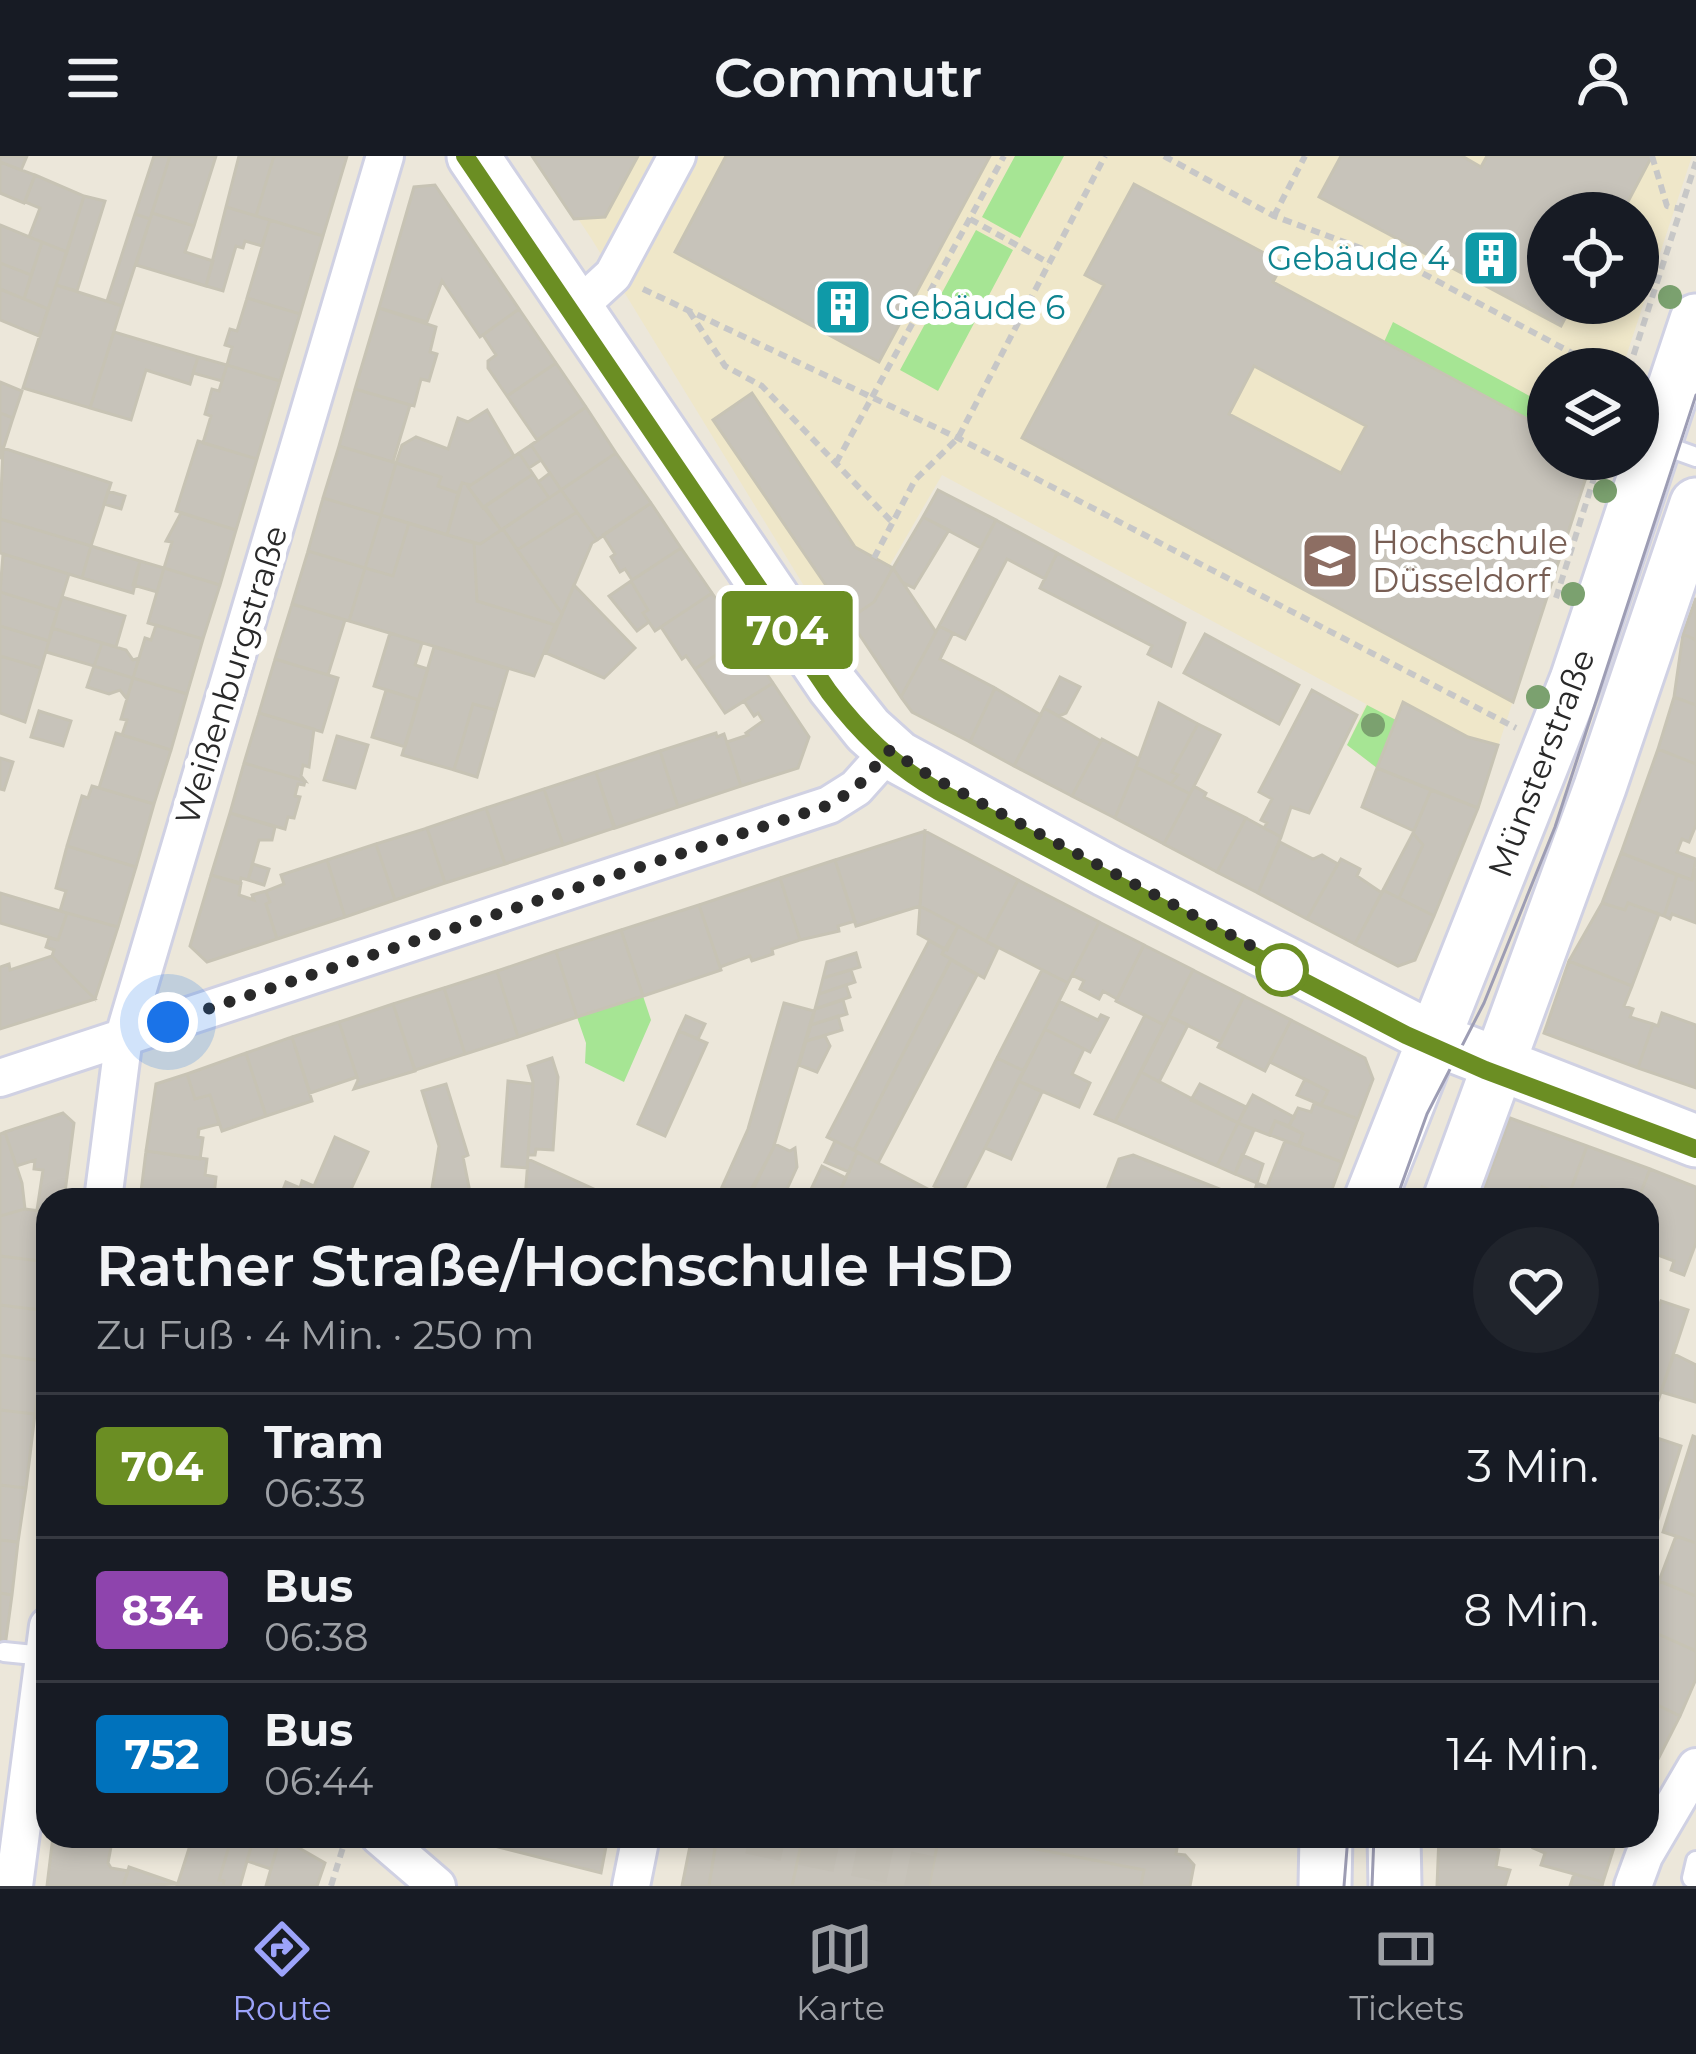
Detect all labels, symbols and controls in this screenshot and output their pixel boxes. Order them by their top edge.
icon: menu [60,45,126,111]
text: Commutr [714,45,982,111]
icon: person [1570,45,1636,111]
map controls [1527,192,1659,480]
button: locate [1527,192,1659,324]
building icon: Gebäude 4 [1460,227,1522,289]
place label: Gebäude 4 [1267,238,1449,278]
building icon: Gebäude 6 [812,276,874,338]
place label: Gebäude 6 [885,287,1065,327]
button: layers [1527,348,1659,480]
street label: Weißenburgstraße [166,521,296,829]
place label: Hochschule Düsseldorf [1372,522,1568,600]
school or university icon: Hochschule Düsseldorf [1299,530,1361,592]
line badge: 704 [718,591,856,669]
text: 704 [746,604,828,656]
street label: Münsterstraße [1479,643,1603,883]
unlabelled marker [1257,945,1307,995]
your location [138,992,198,1052]
button: heart [1473,1227,1599,1353]
text: Rather Straße/Hochschule HSD [96,1231,1014,1300]
text: Zu Fuß · 4 Min. · 250 m [96,1311,534,1359]
text: Tram [264,1414,384,1469]
text: 3 Min. [1467,1438,1599,1493]
text: 704 [121,1440,203,1492]
text: 06:33 [264,1469,366,1517]
text: Bus [264,1558,353,1613]
text: 8 Min. [1463,1582,1599,1637]
text: 834 [121,1584,203,1636]
text: 06:38 [264,1613,369,1661]
text: Bus [264,1702,353,1757]
text: 14 Min. [1446,1726,1599,1781]
text: 752 [125,1728,199,1780]
text: 06:44 [264,1757,373,1805]
tab: Route [232,1916,332,2028]
tab: Karte [796,1916,885,2028]
tab: Tickets [1349,1916,1464,2028]

